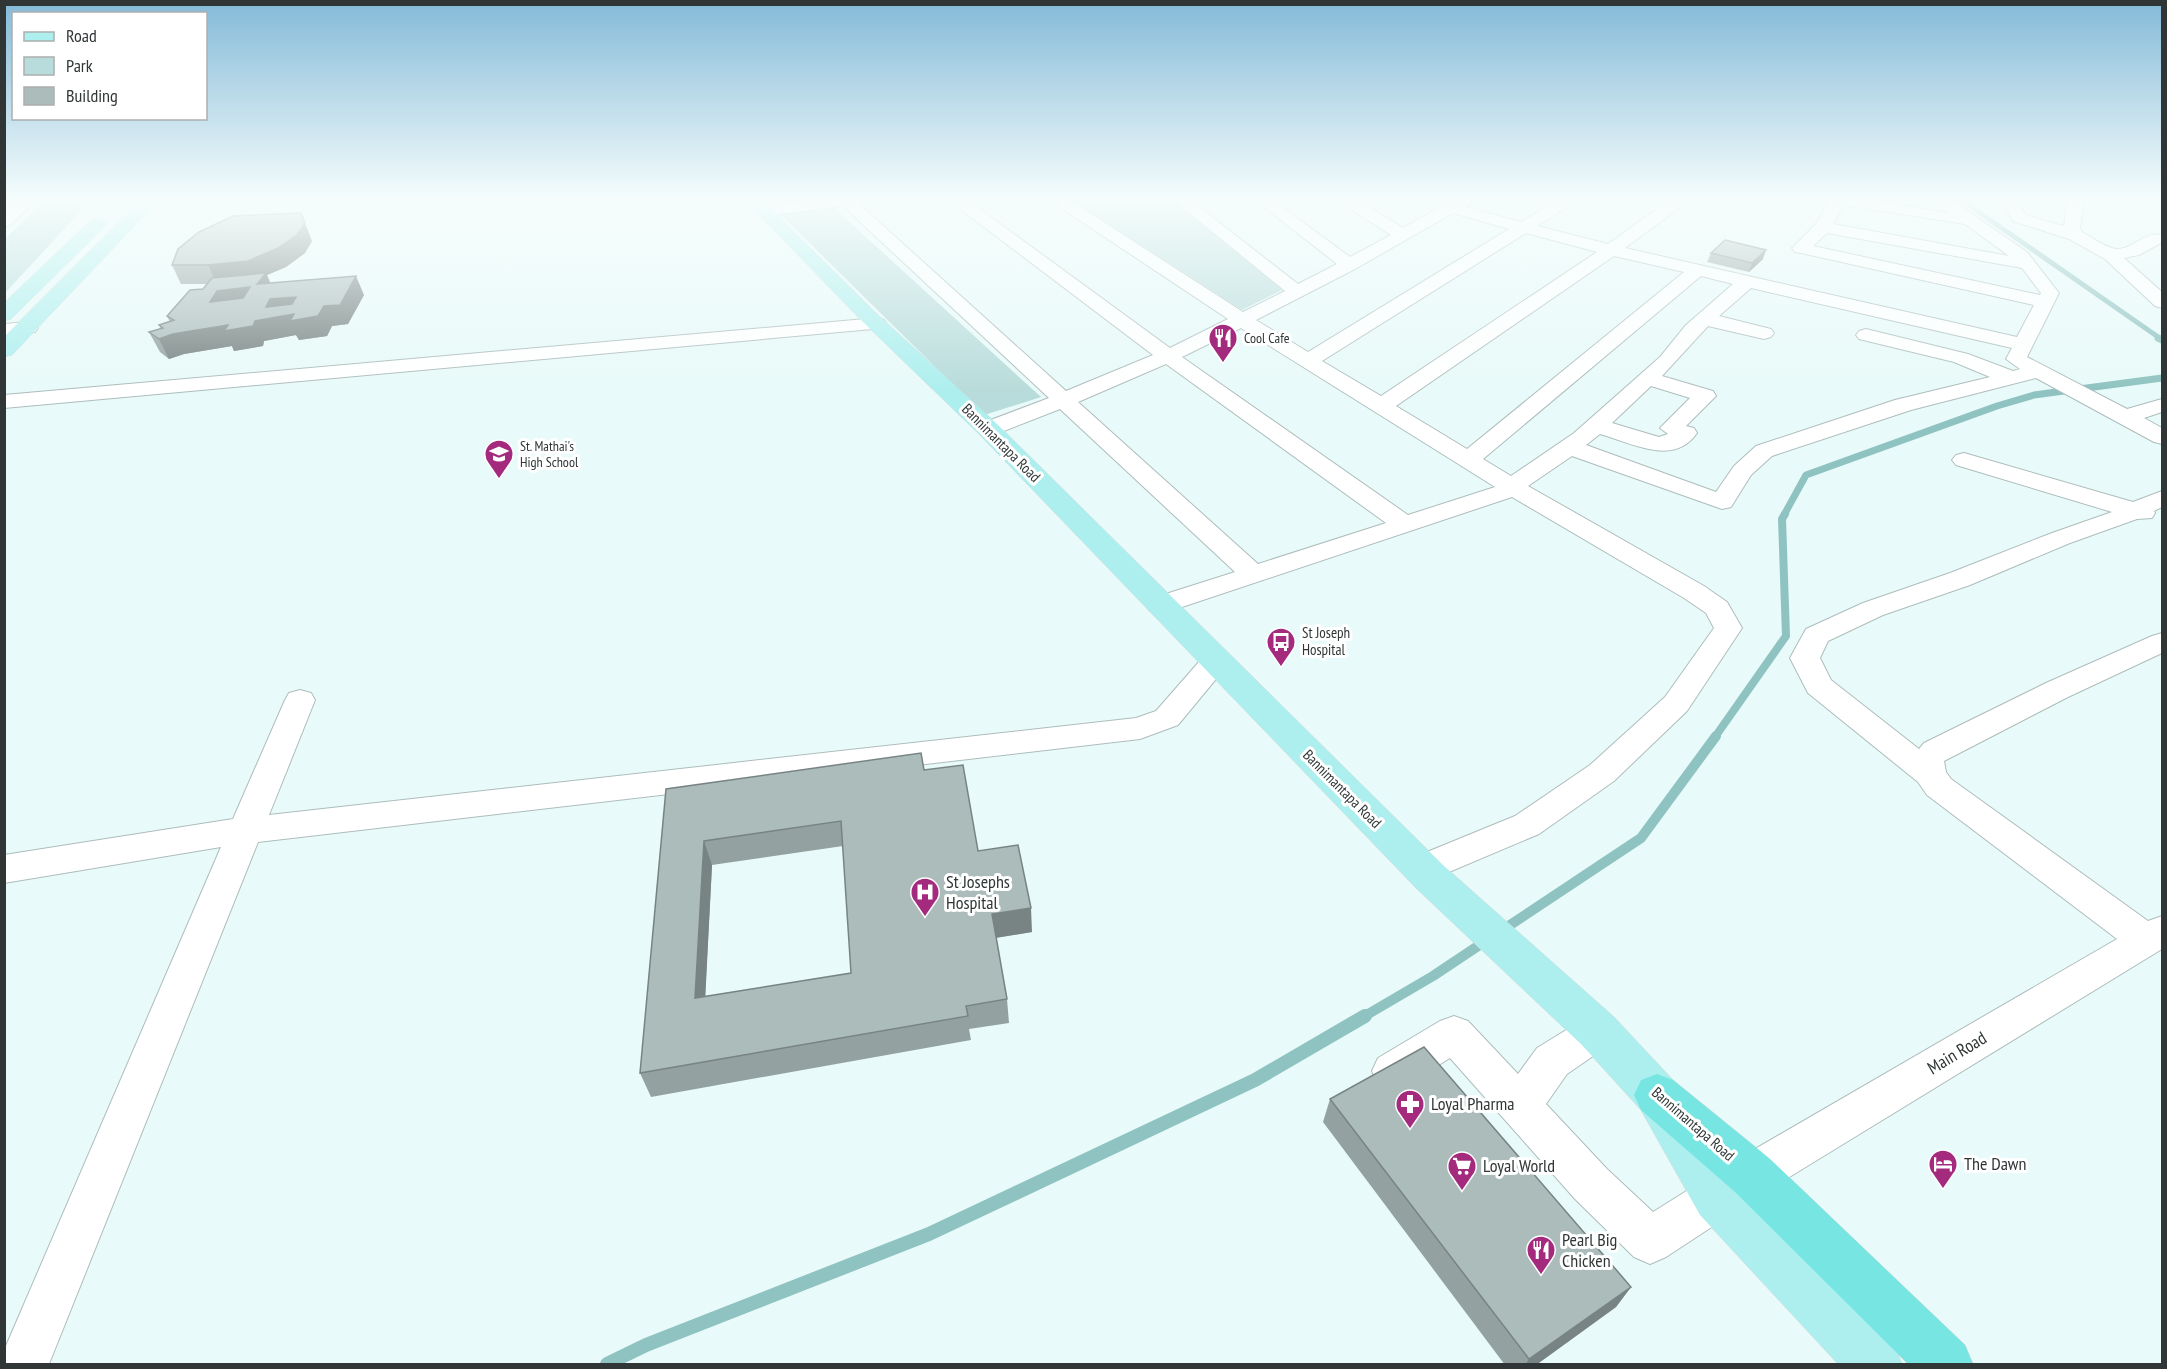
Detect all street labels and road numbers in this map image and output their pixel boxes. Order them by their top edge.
street label: Bannimantapa Road [958,399,1045,486]
street label: Bannimantapa Road [1299,745,1386,832]
street label: Main Road [1923,1026,1991,1079]
street label: Bannimantapa Road [1648,1083,1739,1165]

